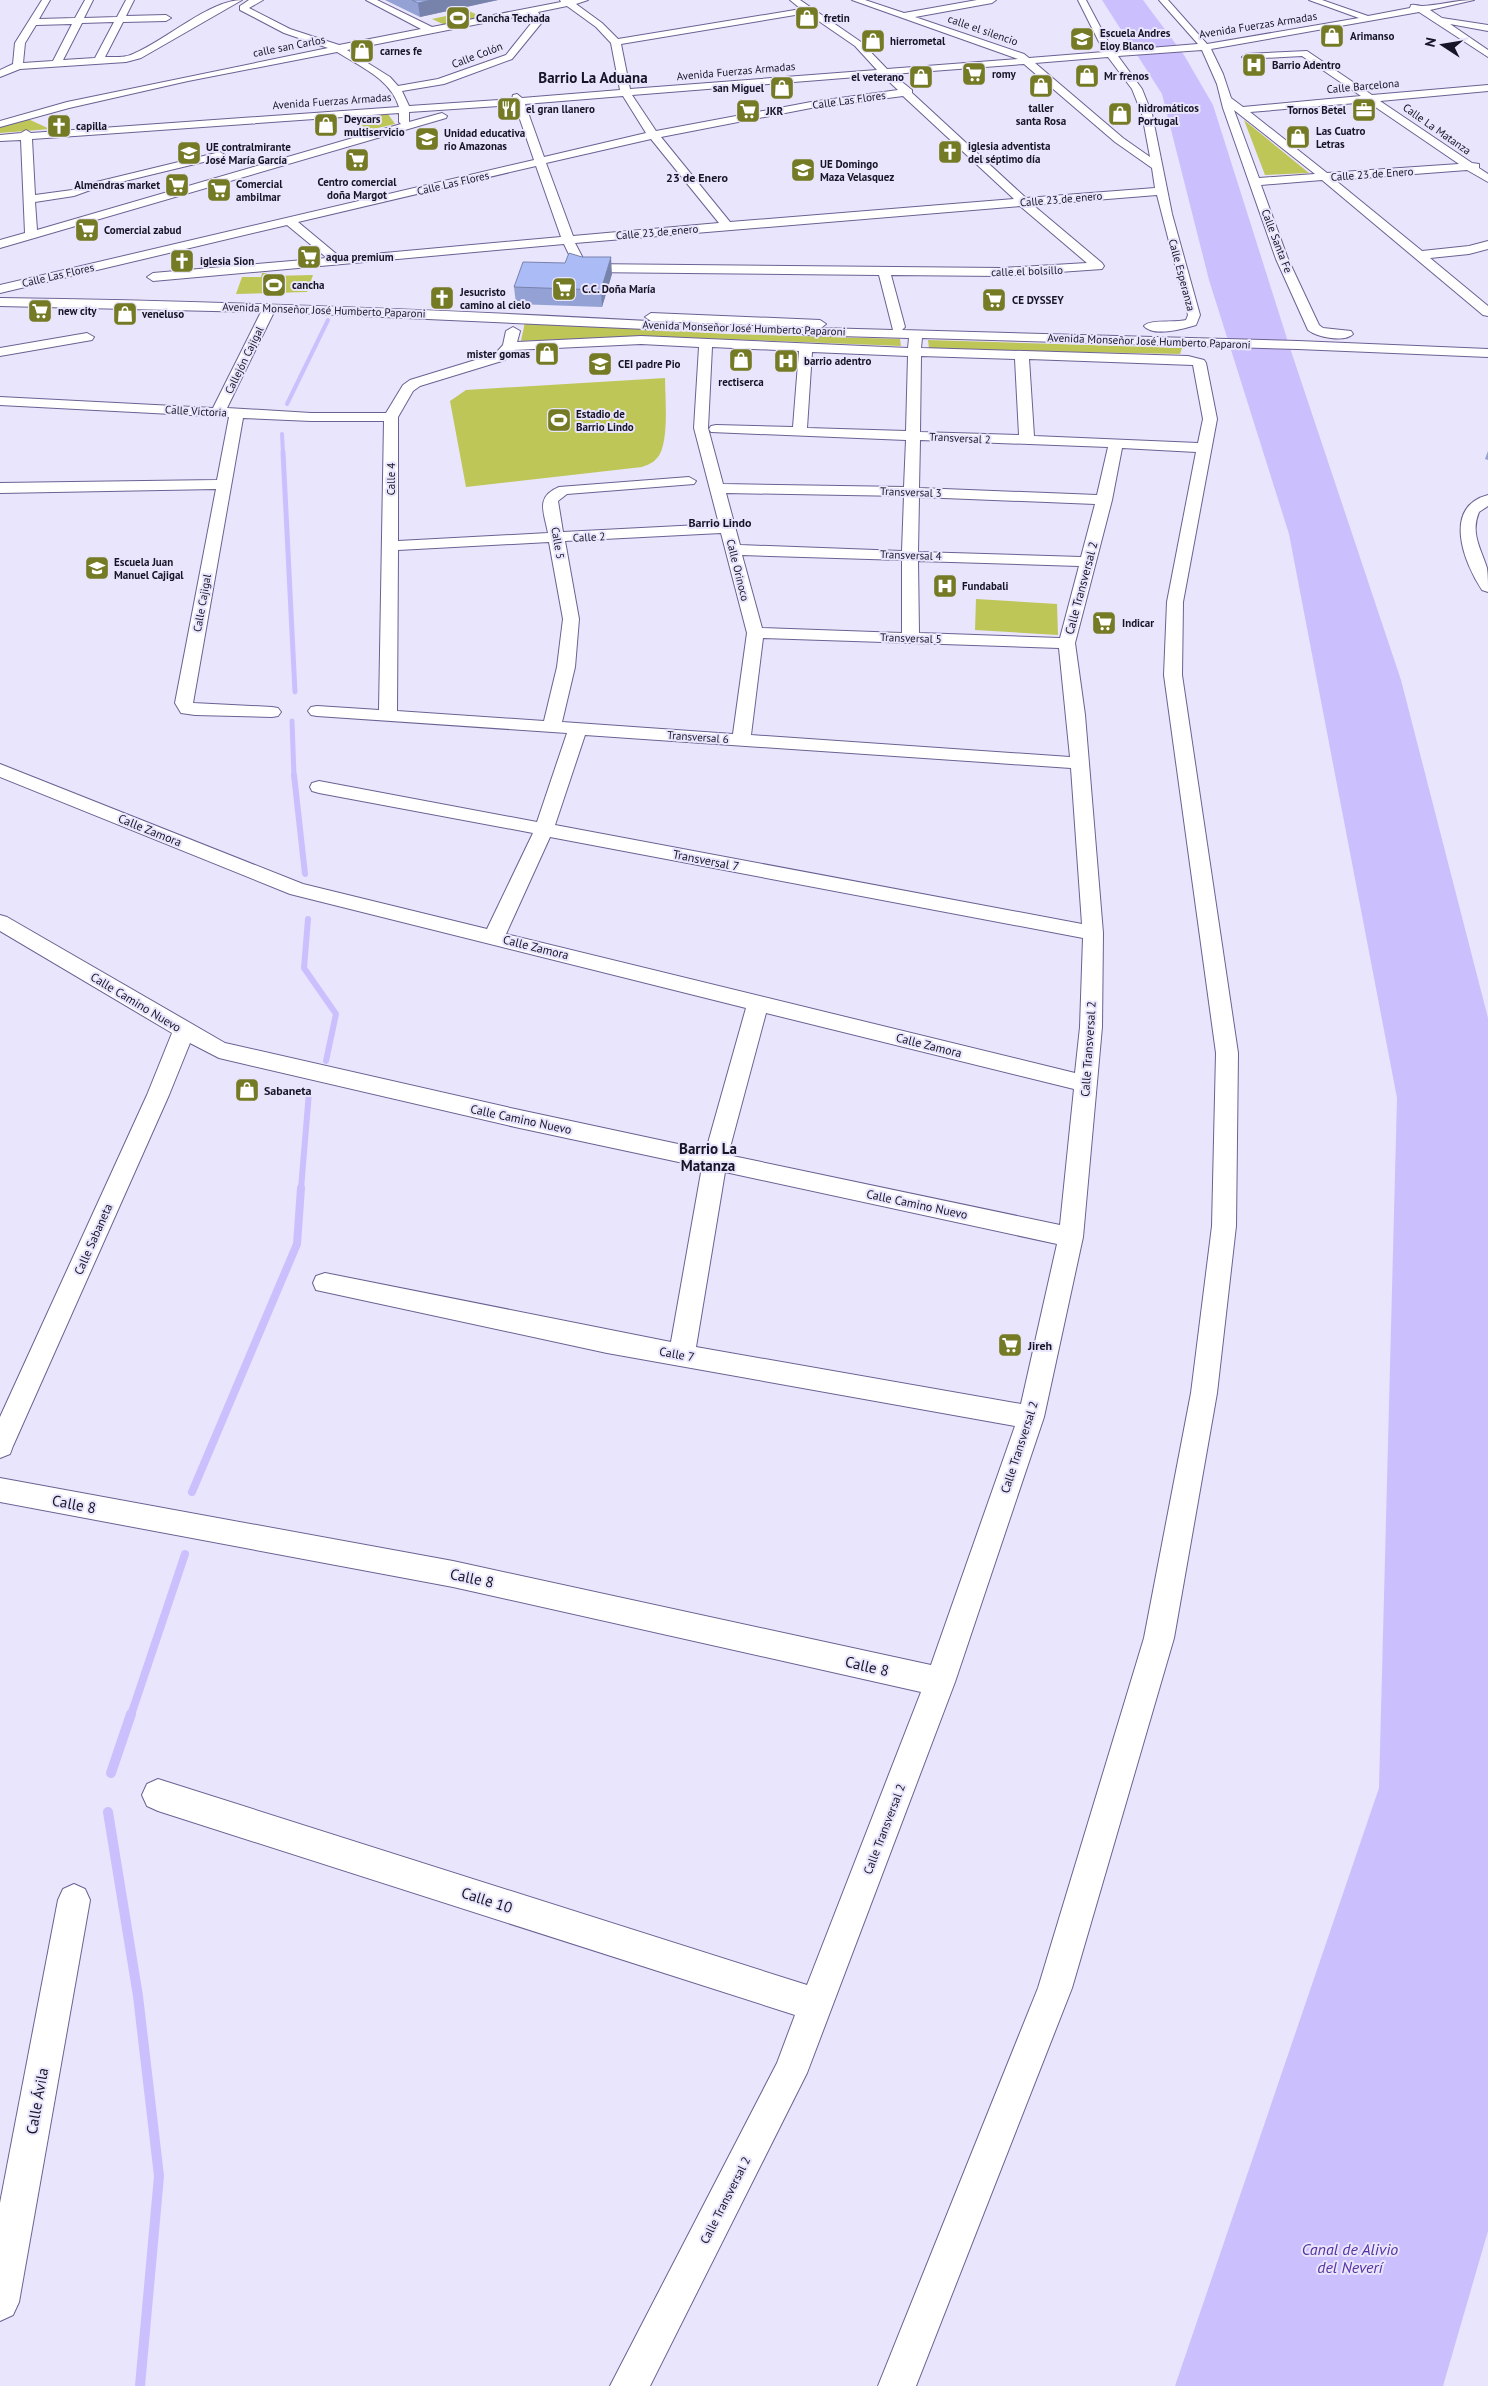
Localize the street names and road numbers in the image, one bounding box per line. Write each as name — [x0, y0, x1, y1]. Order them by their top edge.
street label: Avenida Fuerzas Armadas — [1198, 9, 1318, 41]
street label: calle el silencio — [946, 11, 1020, 49]
street label: calle san Carlos — [252, 32, 327, 60]
street label: Calle Colón — [450, 39, 504, 71]
street label: Avenida Fuerzas Armadas — [676, 59, 796, 83]
street label: Calle Barcelona — [1326, 76, 1400, 96]
street label: Calle Las Flores — [812, 88, 887, 112]
street label: Avenida Fuerzas Armadas — [272, 90, 392, 112]
street label: Calle La Matanza — [1400, 100, 1474, 158]
street label: Calle 23 de Enero — [1330, 164, 1414, 184]
street label: Calle Las Flores — [415, 168, 491, 198]
street label: Calle 23 de enero — [1019, 188, 1103, 210]
street label: Calle Santa Fe — [1258, 207, 1296, 275]
street label: Calle 23 de enero — [615, 221, 699, 243]
street label: Calle Esperanza — [1166, 237, 1198, 313]
street label: Calle Las Flores — [20, 260, 96, 290]
street label: calle el bolsillo — [991, 263, 1063, 279]
street label: Avenida Monseñor José Humberto Paparoni — [222, 299, 426, 321]
street label: Avenida Monseñor José Humberto Paparoni — [642, 317, 846, 339]
street label: Callejón Cajigal — [222, 323, 267, 396]
street label: Avenida Monseñor José Humberto Paparoni — [1047, 330, 1251, 352]
street label: Calle Victoria — [165, 402, 227, 420]
street label: Transversal 2 — [929, 429, 991, 447]
street label: Calle 4 — [384, 463, 398, 495]
street label: Transversal 3 — [880, 484, 942, 500]
street label: Calle 5 — [548, 526, 568, 560]
street label: Calle 2 — [572, 529, 606, 545]
street label: Calle Orinoco — [724, 538, 752, 602]
street label: Calle Transversal 2 — [1061, 540, 1101, 636]
street label: Transversal 4 — [880, 547, 942, 563]
street label: Calle Cajigal — [190, 572, 214, 633]
street label: Transversal 5 — [880, 630, 942, 646]
street label: Transversal 6 — [667, 728, 729, 746]
street label: Calle Zamora — [116, 810, 184, 850]
street label: Transversal 7 — [672, 846, 740, 874]
street label: Calle Zamora — [502, 932, 570, 962]
street label: Calle Camino Nuevo — [88, 969, 184, 1035]
street label: Calle Transversal 2 — [1077, 1001, 1099, 1097]
street label: Calle Zamora — [895, 1030, 963, 1060]
street label: Calle Camino Nuevo — [469, 1101, 573, 1137]
street label: Calle Camino Nuevo — [865, 1186, 969, 1222]
street label: Calle Sabaneta — [71, 1201, 115, 1277]
street label: Calle 7 — [658, 1344, 696, 1364]
street label: Calle Transversal 2 — [997, 1399, 1041, 1495]
street label: Calle 8 — [50, 1490, 98, 1518]
street label: Calle 8 — [448, 1564, 496, 1592]
street label: Calle 8 — [843, 1652, 891, 1680]
street label: Calle Transversal 2 — [860, 1782, 908, 1876]
street label: Calle 10 — [459, 1883, 515, 1917]
street label: Calle Ávila — [22, 2066, 52, 2136]
street label: Calle Transversal 2 — [697, 2154, 753, 2246]

